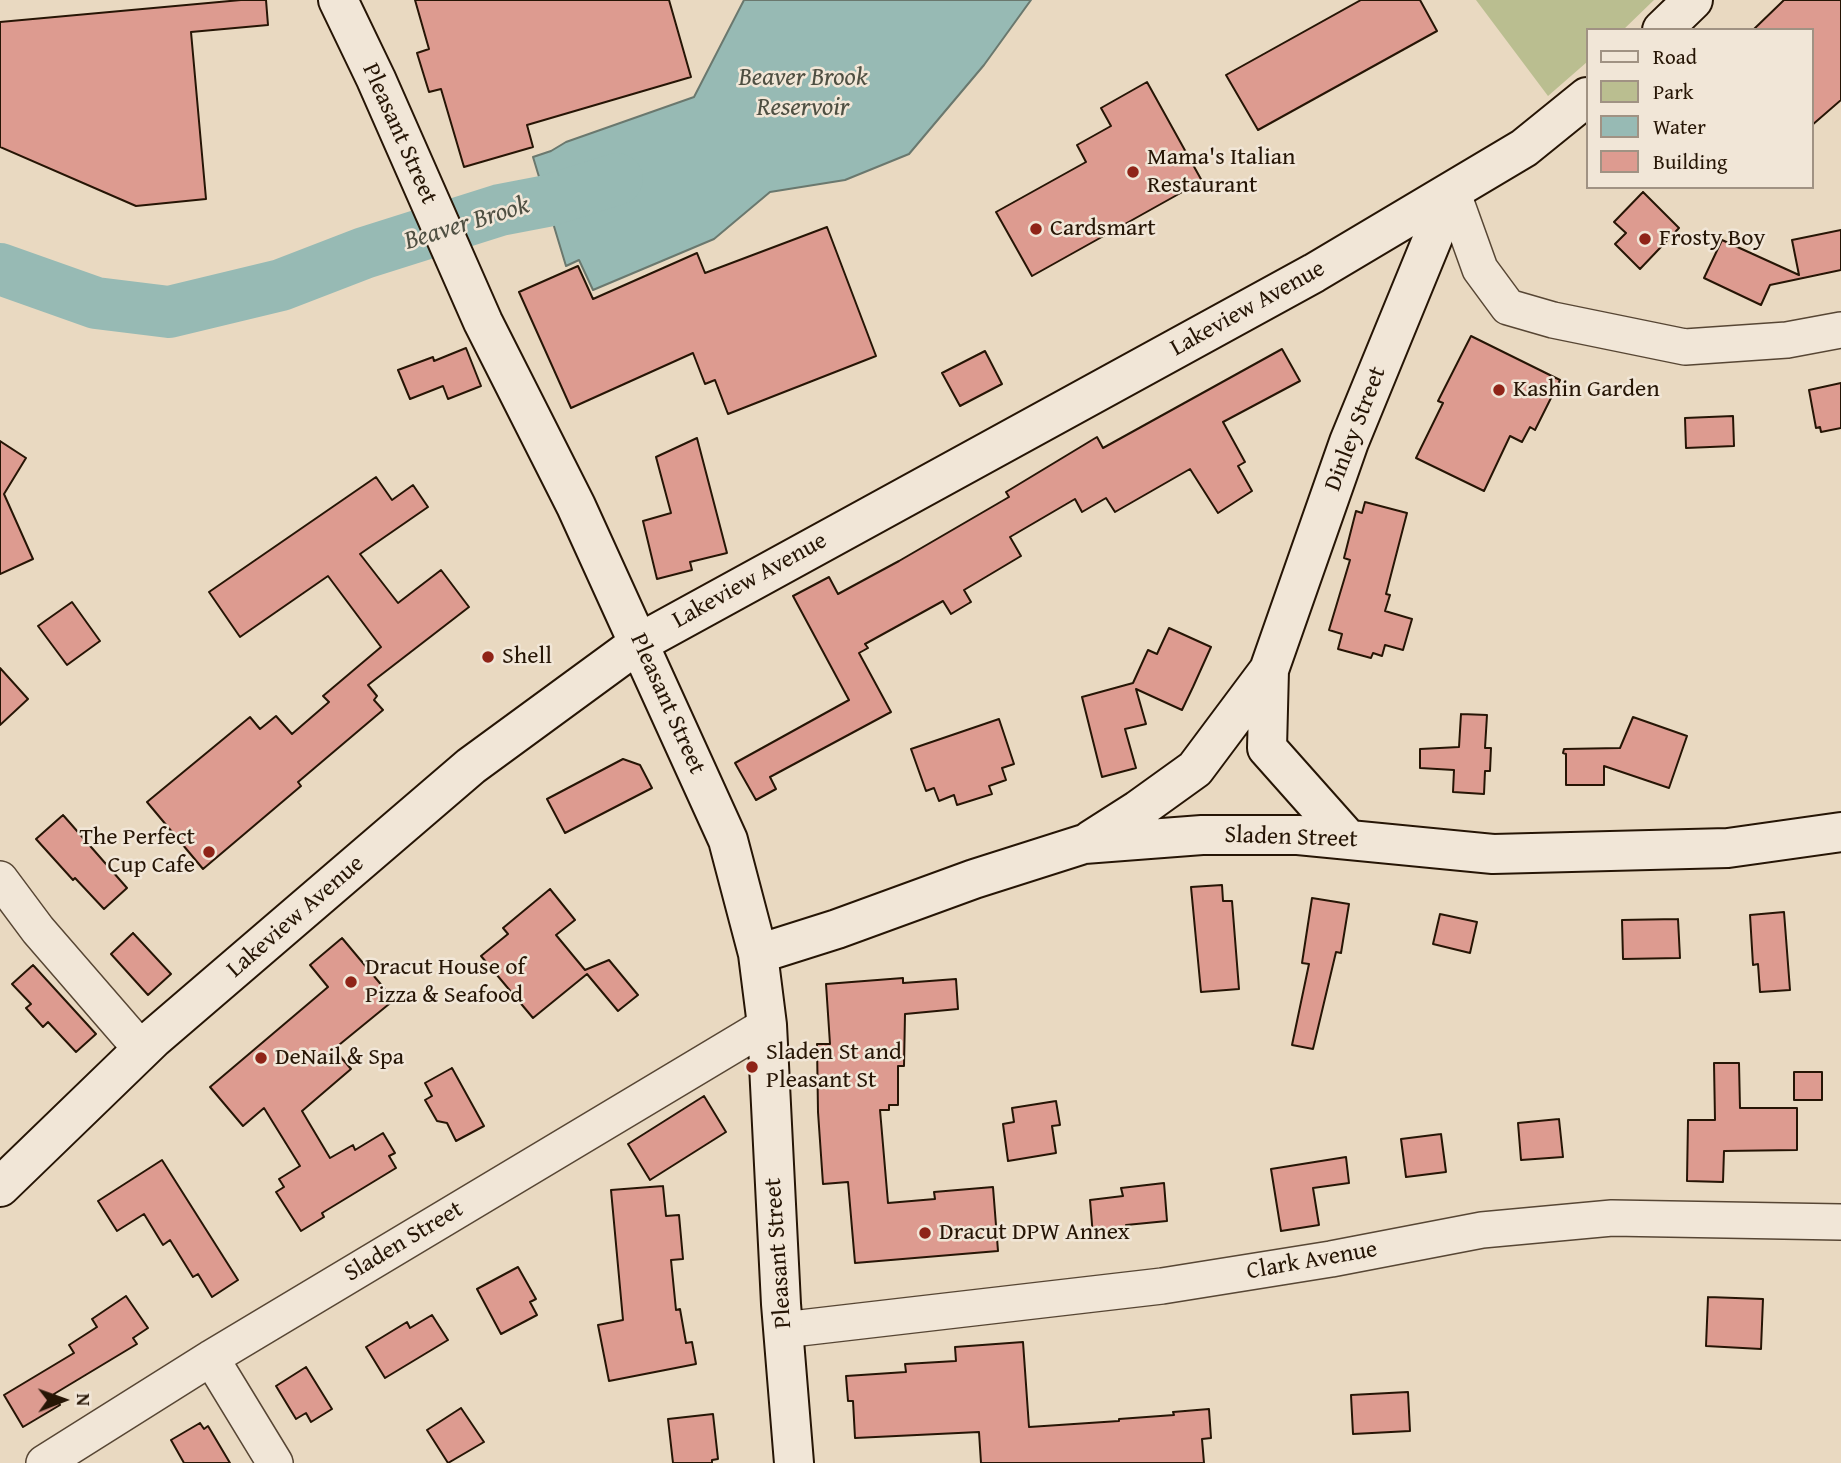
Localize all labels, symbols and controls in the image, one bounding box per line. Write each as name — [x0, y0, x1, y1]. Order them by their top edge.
legend — [1586, 28, 1813, 189]
text: Road — [1653, 41, 1697, 72]
street label: Pleasant Street — [355, 59, 443, 209]
water label: Beaver Brook Reservoir — [738, 62, 868, 124]
text: Park — [1653, 76, 1694, 107]
text: Water — [1653, 111, 1706, 142]
place label: Mama's Italian Restaurant — [1147, 144, 1295, 200]
text: Building — [1653, 146, 1727, 177]
marker: Mama's Italian Restaurant — [1125, 164, 1141, 180]
water label: Beaver Brook — [401, 190, 533, 258]
place label: Cardsmart — [1050, 215, 1156, 243]
marker: Cardsmart — [1028, 221, 1044, 237]
place label: Frosty Boy — [1659, 225, 1766, 253]
marker: Frosty Boy — [1637, 231, 1653, 247]
street label: Lakeview Avenue — [1166, 255, 1330, 363]
street label: Dinley Street — [1319, 363, 1393, 495]
place label: Kashin Garden — [1513, 376, 1660, 404]
marker: Kashin Garden — [1491, 382, 1507, 398]
street label: Lakeview Avenue — [668, 527, 832, 635]
street label: Pleasant Street — [623, 629, 711, 779]
place label: Shell — [502, 643, 552, 671]
marker: Shell — [480, 649, 496, 665]
street label: Sladen Street — [1224, 821, 1358, 855]
place label: The Perfect Cup Cafe — [79, 824, 195, 880]
marker: The Perfect Cup Cafe — [201, 844, 217, 860]
street label: Lakeview Avenue — [222, 850, 370, 984]
place label: Dracut House of Pizza & Seafood — [365, 954, 525, 1010]
marker: Dracut House of Pizza & Seafood — [343, 974, 359, 990]
place label: Sladen St and Pleasant St — [766, 1039, 902, 1095]
place label: DeNail & Spa — [275, 1044, 404, 1072]
marker: DeNail & Spa — [253, 1050, 269, 1066]
marker: Sladen St and Pleasant St — [744, 1059, 760, 1075]
street label: Pleasant Street — [759, 1177, 799, 1329]
street label: Sladen Street — [339, 1195, 469, 1289]
place label: Dracut DPW Annex — [939, 1219, 1130, 1247]
marker: Dracut DPW Annex — [917, 1225, 933, 1241]
street label: Clark Avenue — [1244, 1235, 1380, 1287]
north arrow — [28, 1365, 98, 1435]
text: N — [70, 1393, 98, 1406]

